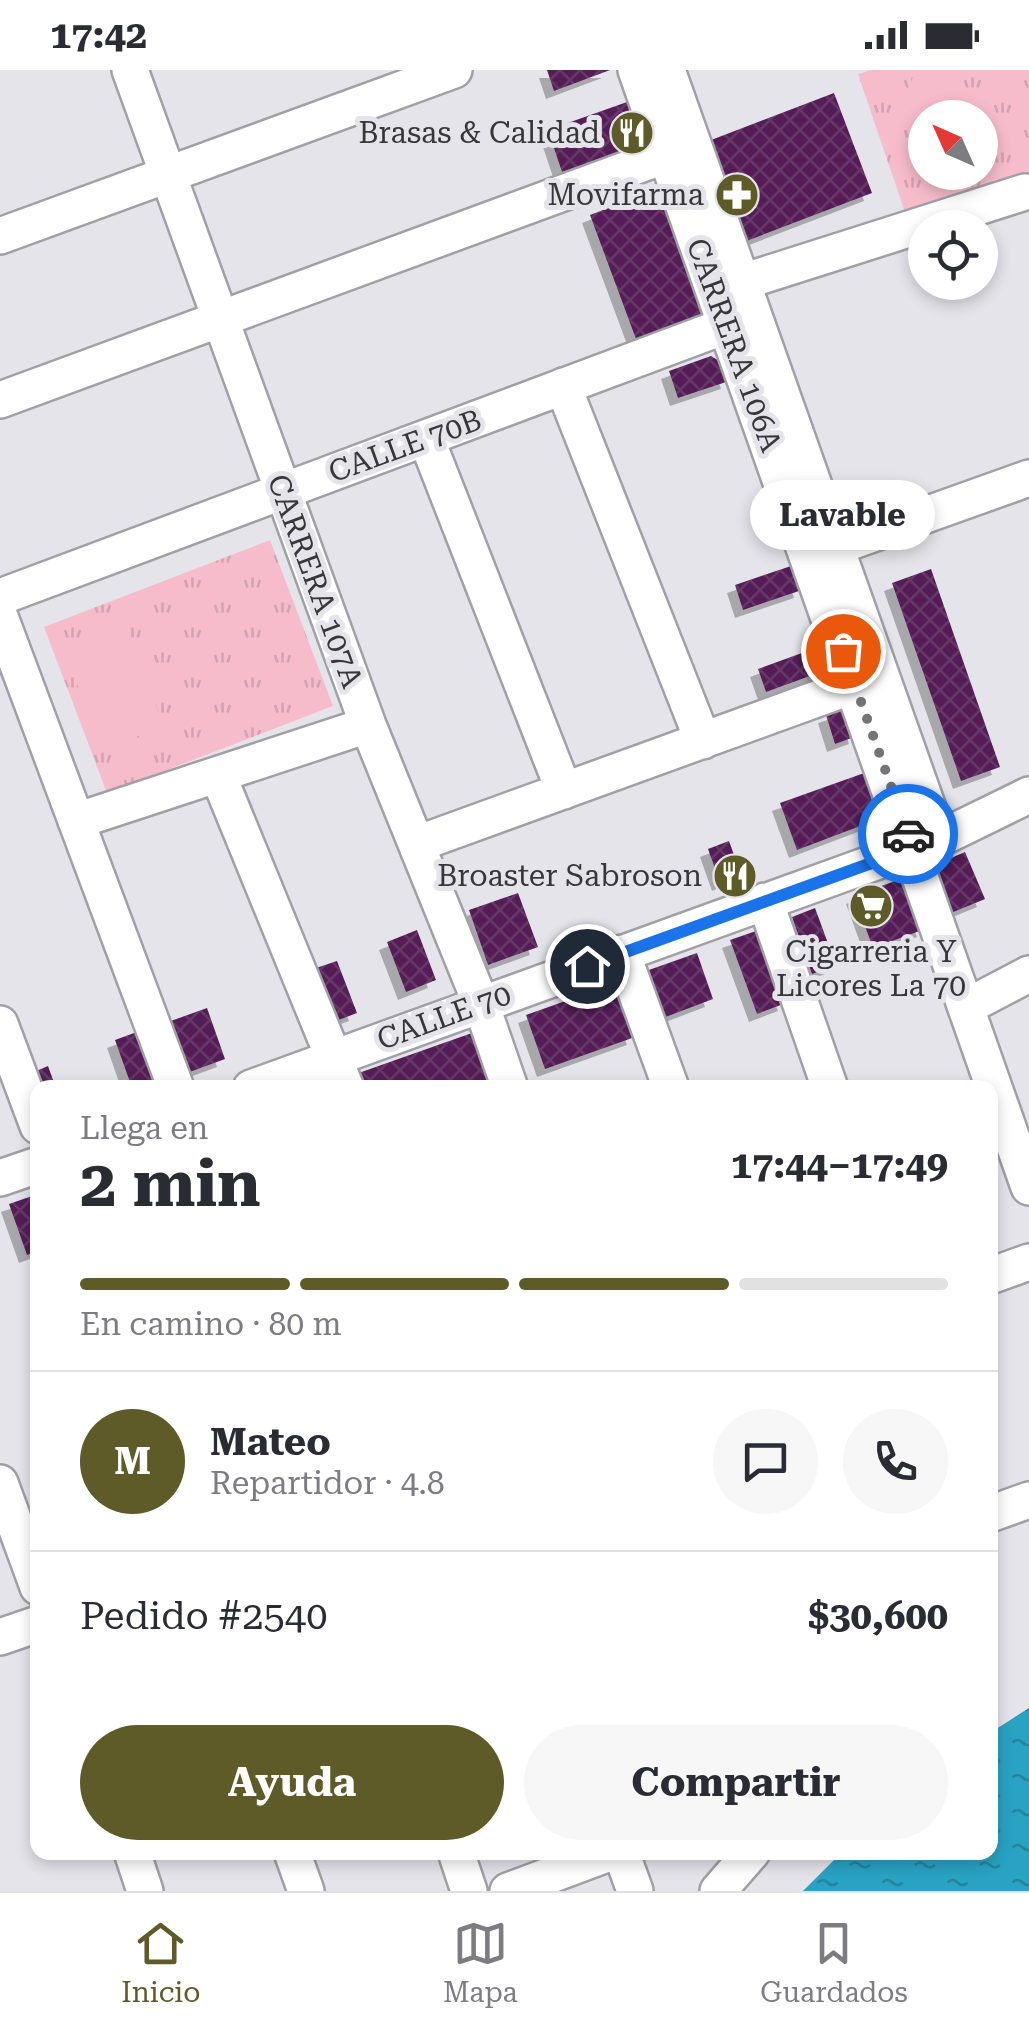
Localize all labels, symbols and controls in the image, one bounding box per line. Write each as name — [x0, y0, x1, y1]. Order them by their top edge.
text: 17:42 — [50, 13, 147, 57]
north arrow — [908, 100, 998, 190]
map controls — [908, 100, 998, 300]
restaurant icon: Brasas & Calidad — [609, 110, 655, 156]
place label: Brasas & Calidad — [359, 115, 600, 150]
pharmacy icon: Movifarma — [714, 172, 760, 218]
place label: Movifarma — [547, 177, 704, 212]
button: locate — [908, 210, 998, 300]
street label: CARRERA 106A — [680, 233, 789, 456]
street label: CALLE 70B — [324, 402, 486, 489]
street label: CARRERA 107A — [261, 469, 370, 692]
callout: Lavable — [750, 481, 936, 551]
text: Lavable — [779, 496, 906, 534]
pin — [801, 609, 886, 694]
icon: bag — [816, 624, 871, 679]
courier — [858, 784, 958, 884]
icon: car — [881, 807, 936, 862]
restaurant icon: Broaster Sabroson — [712, 853, 758, 899]
place label: Broaster Sabroson — [437, 858, 702, 893]
supermarket icon: Cigarreria Y Licores La 70 — [848, 883, 894, 929]
pin — [545, 924, 630, 1009]
place label: Cigarreria Y Licores La 70 — [776, 934, 966, 1003]
icon: home — [560, 939, 615, 994]
street label: CALLE 70 — [372, 976, 516, 1057]
text: Llega en — [80, 1109, 208, 1147]
text: 17:44–17:49 — [731, 1143, 948, 1187]
text: 2 min — [80, 1146, 261, 1222]
text: En camino · 80 m — [80, 1305, 342, 1343]
button: chat — [713, 1409, 818, 1514]
button: phone — [843, 1409, 948, 1514]
text: Mateo — [210, 1420, 331, 1464]
text: M — [114, 1439, 151, 1483]
text: Repartidor · 4.8 — [210, 1464, 445, 1502]
text: Pedido #2540 — [80, 1594, 327, 1638]
text: $30,600 — [808, 1594, 948, 1638]
button: Ayuda — [80, 1725, 504, 1840]
button: Compartir — [524, 1725, 948, 1840]
tab: Inicio — [121, 1916, 200, 2009]
tab: Mapa — [443, 1916, 518, 2009]
tab: Guardados — [760, 1916, 908, 2009]

